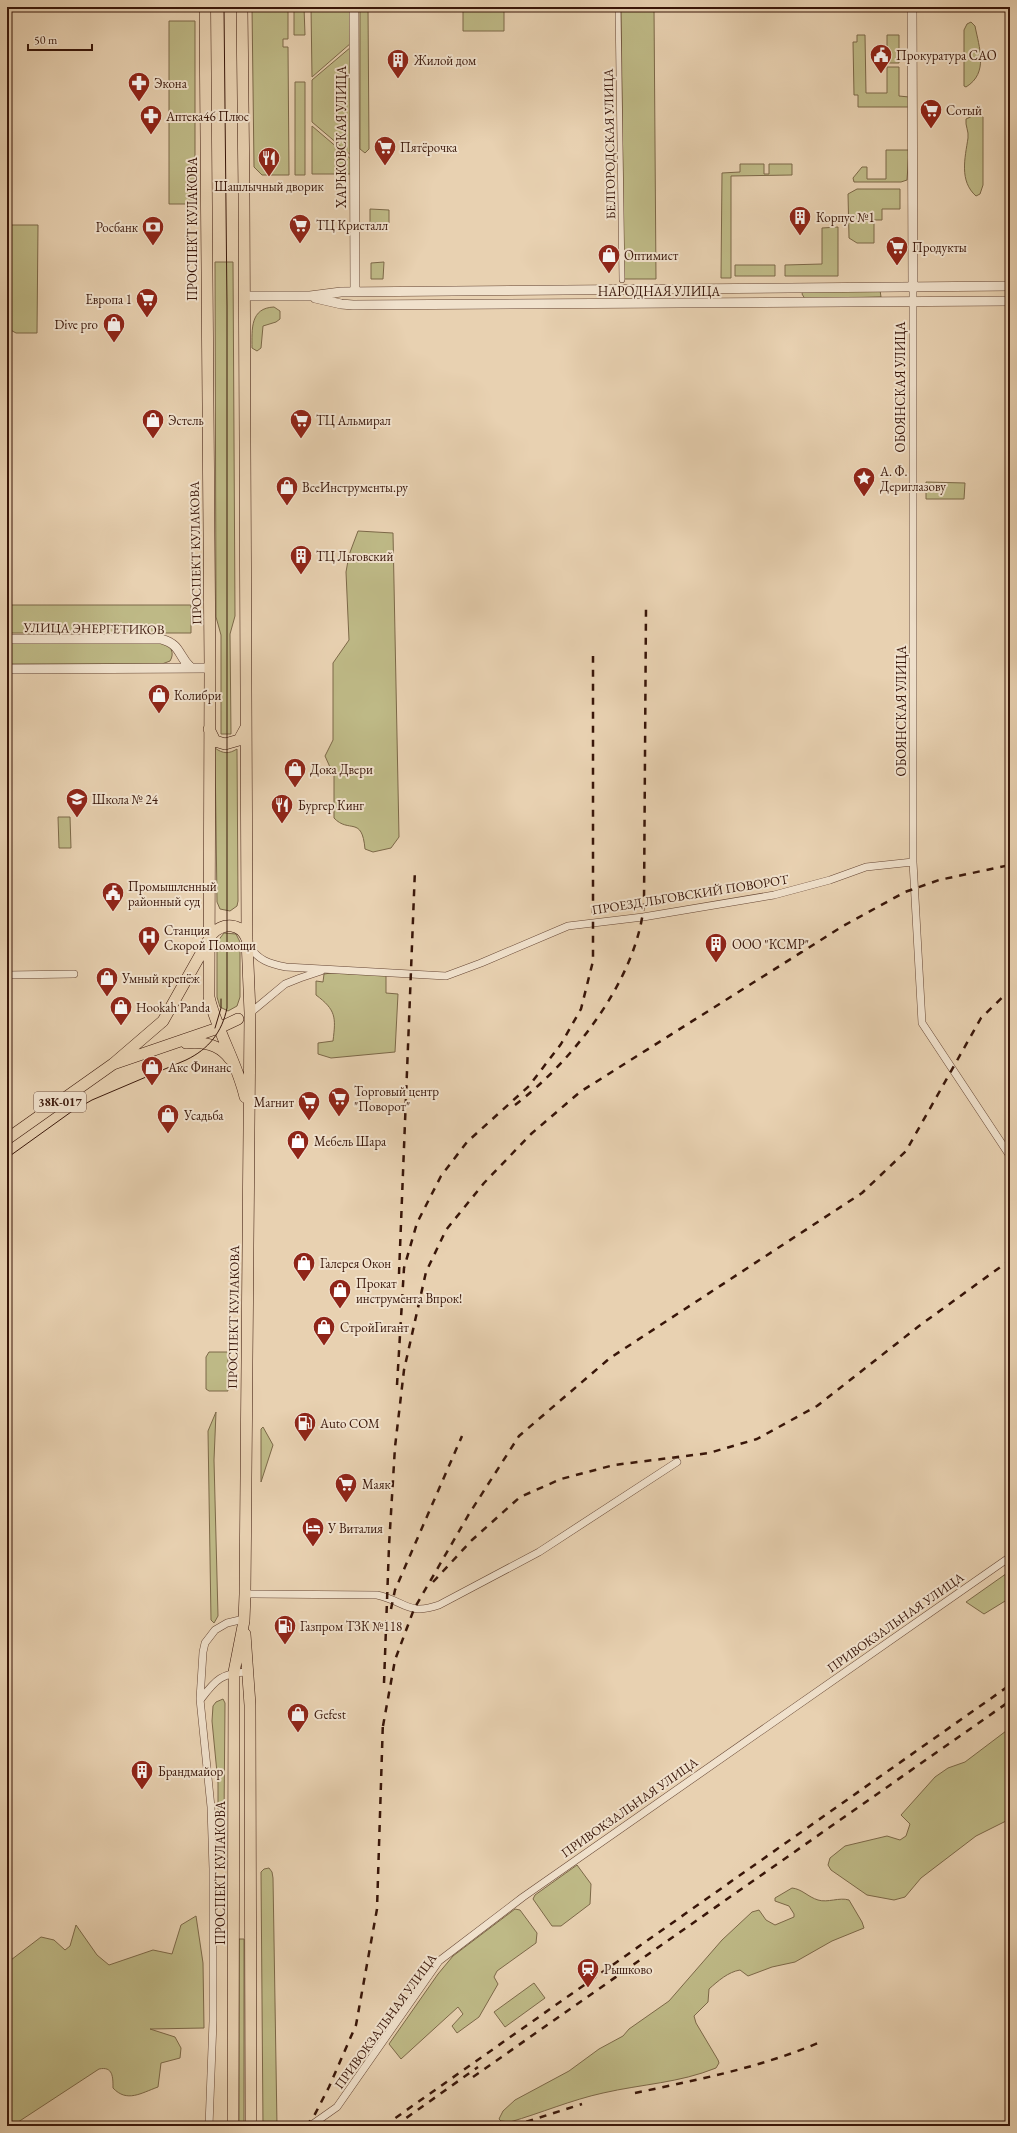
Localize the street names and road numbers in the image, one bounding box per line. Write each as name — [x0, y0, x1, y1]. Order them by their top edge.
street label: ХАРЬКОВСКАЯ УЛИЦА — [333, 65, 350, 209]
street label: БЕЛГОРОДСКАЯ УЛИЦА — [600, 67, 619, 220]
street label: ПРОСПЕКТ КУЛАКОВА — [184, 156, 201, 301]
street label: НАРОДНАЯ УЛИЦА — [598, 283, 721, 300]
street label: ОБОЯНСКАЯ УЛИЦА — [892, 321, 909, 452]
street label: ПРОСПЕКТ КУЛАКОВА — [186, 480, 205, 625]
street label: УЛИЦА ЭНЕРГЕТИКОВ — [22, 619, 165, 638]
street label: ОБОЯНСКАЯ УЛИЦА — [893, 645, 910, 776]
street label: ПРОЕЗД ЛЬГОВСКИЙ ПОВОРОТ — [591, 871, 790, 918]
road number: 38К-017 — [34, 1092, 86, 1112]
street label: ПРОСПЕКТ КУЛАКОВА — [224, 1244, 243, 1389]
street label: ПРИВОКЗАЛЬНАЯ УЛИЦА — [823, 1568, 968, 1676]
street label: ПРИВОКЗАЛЬНАЯ УЛИЦА — [557, 1753, 702, 1861]
street label: ПРОСПЕКТ КУЛАКОВА — [212, 1800, 229, 1945]
street label: ПРИВОКЗАЛЬНАЯ УЛИЦА — [330, 1949, 441, 2092]

